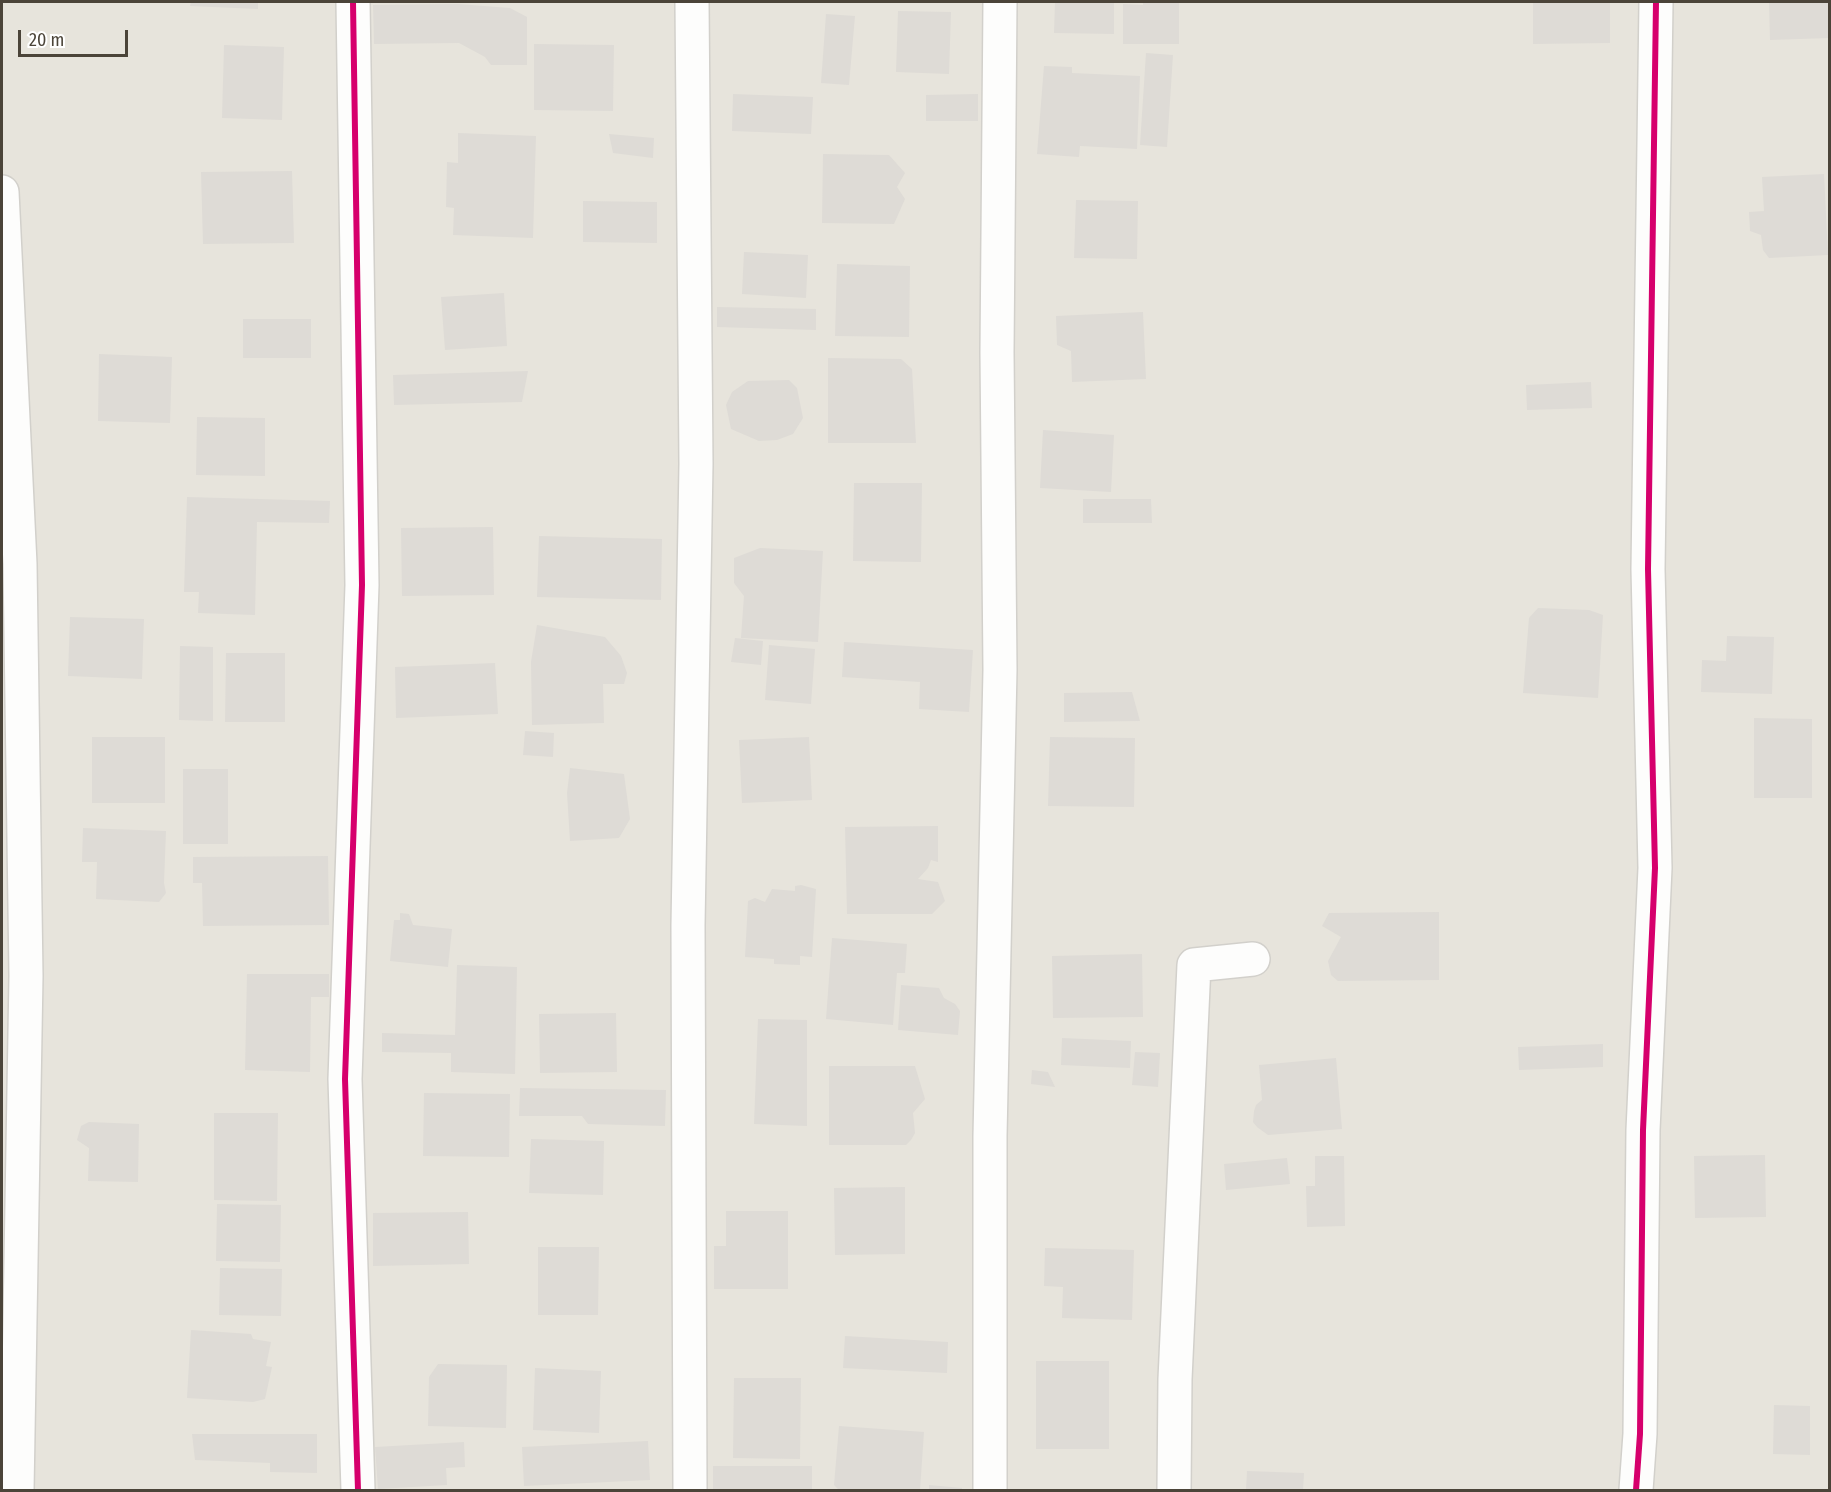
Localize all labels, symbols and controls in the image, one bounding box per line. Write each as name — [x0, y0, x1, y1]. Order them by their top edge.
scale bar — [21, 18, 130, 56]
text: 20 m — [29, 29, 64, 51]

